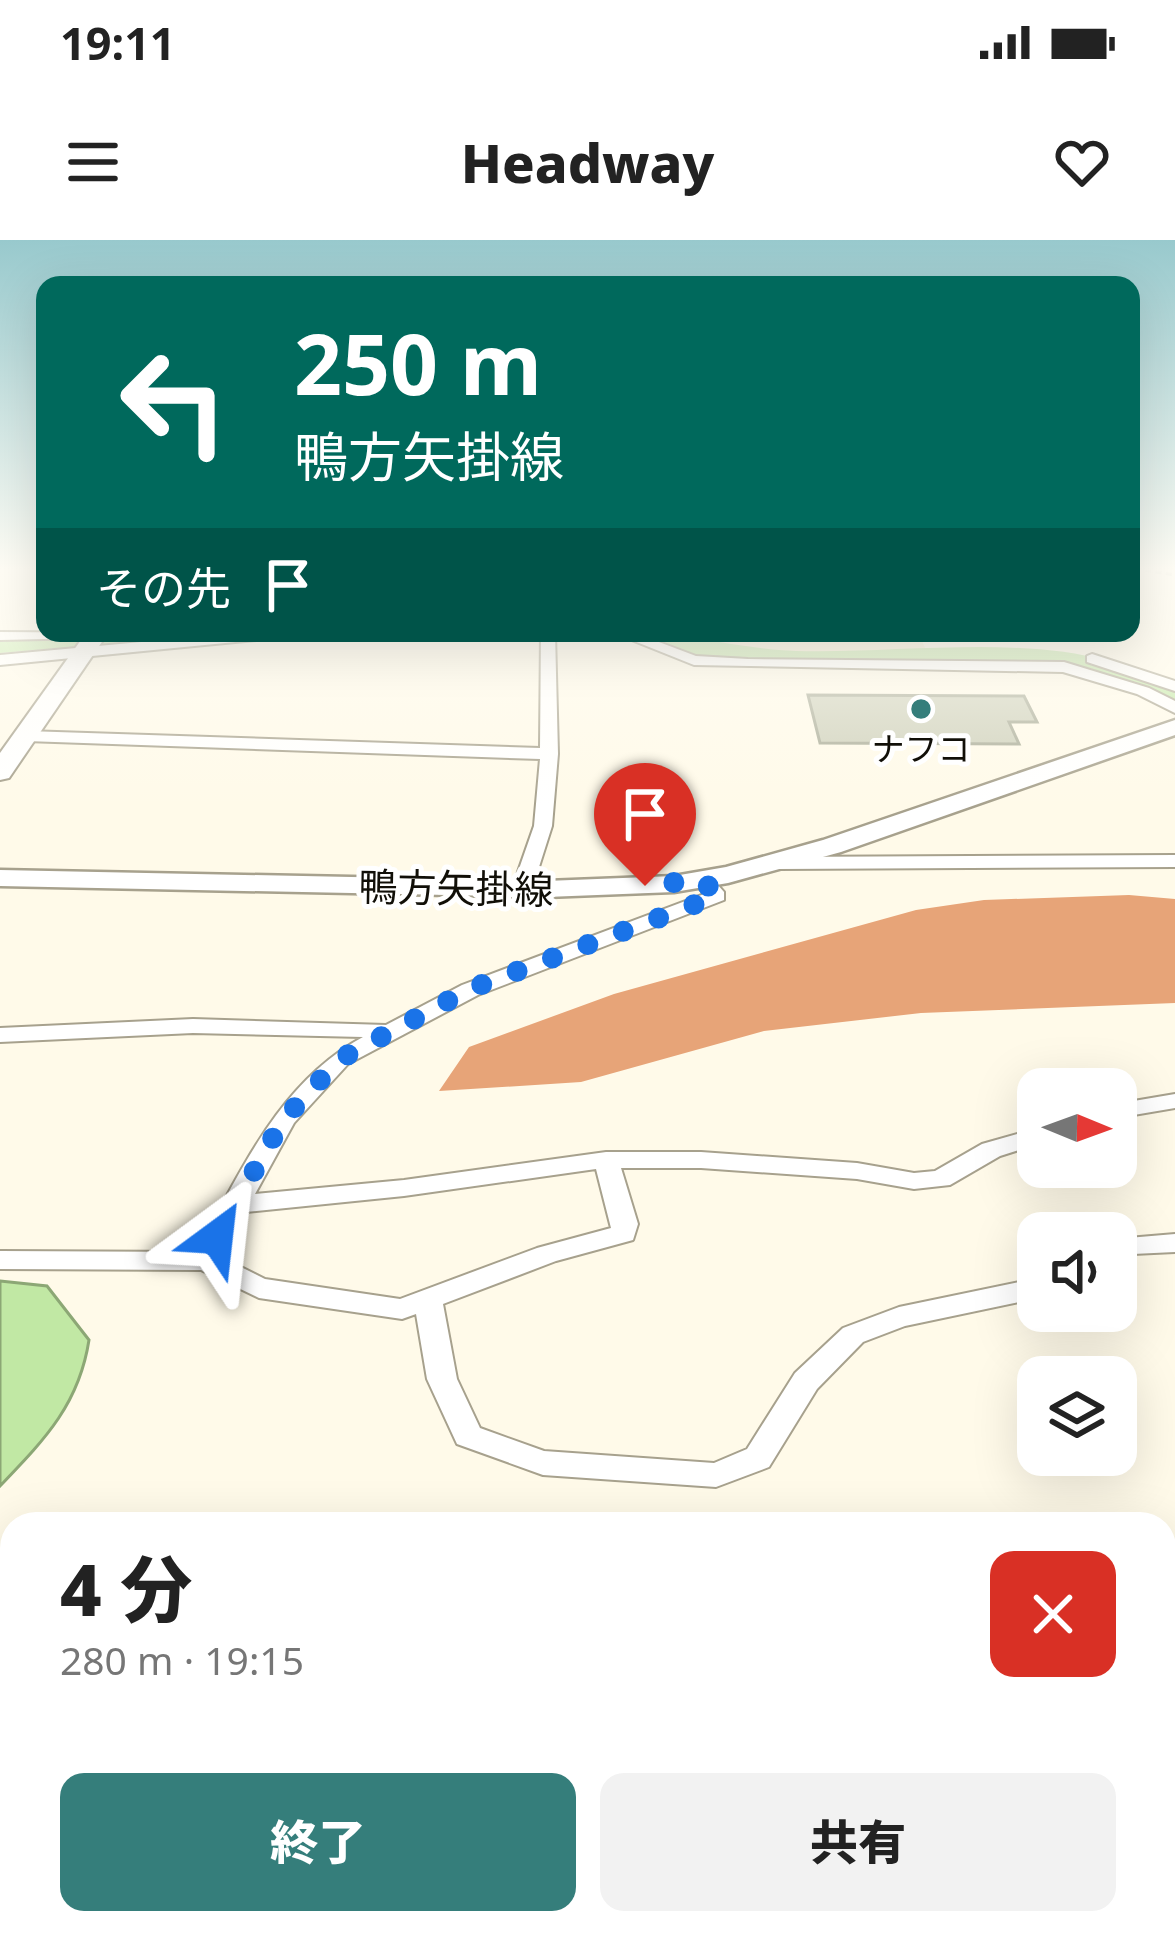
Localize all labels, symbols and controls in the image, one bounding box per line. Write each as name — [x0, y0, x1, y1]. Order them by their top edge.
text: 19:11 — [60, 12, 176, 73]
text: Headway — [461, 125, 714, 199]
icon: menu — [60, 129, 126, 195]
icon: heart — [1049, 129, 1115, 195]
text: 250 m — [294, 305, 542, 420]
icon: left — [96, 324, 252, 480]
text: 鴨方矢掛線 — [294, 419, 564, 493]
icon: arrive — [255, 552, 321, 618]
text: その先 — [96, 557, 231, 618]
marker: ナフコ — [908, 696, 934, 722]
place label: ナフコ — [872, 726, 971, 771]
pin — [594, 763, 696, 886]
icon: arrive — [612, 781, 678, 847]
street label: 鴨方矢掛線 — [358, 859, 554, 915]
north arrow — [1017, 1068, 1137, 1188]
map controls — [1017, 1068, 1137, 1476]
position arrow — [154, 1174, 280, 1300]
button: sound — [1017, 1212, 1137, 1332]
button: layers — [1017, 1356, 1137, 1476]
text: 4 分 — [60, 1539, 192, 1637]
button: close — [990, 1551, 1116, 1677]
text: 280 m · 19:15 — [60, 1633, 304, 1686]
button: 終了 — [60, 1773, 576, 1911]
button: 共有 — [600, 1773, 1116, 1911]

